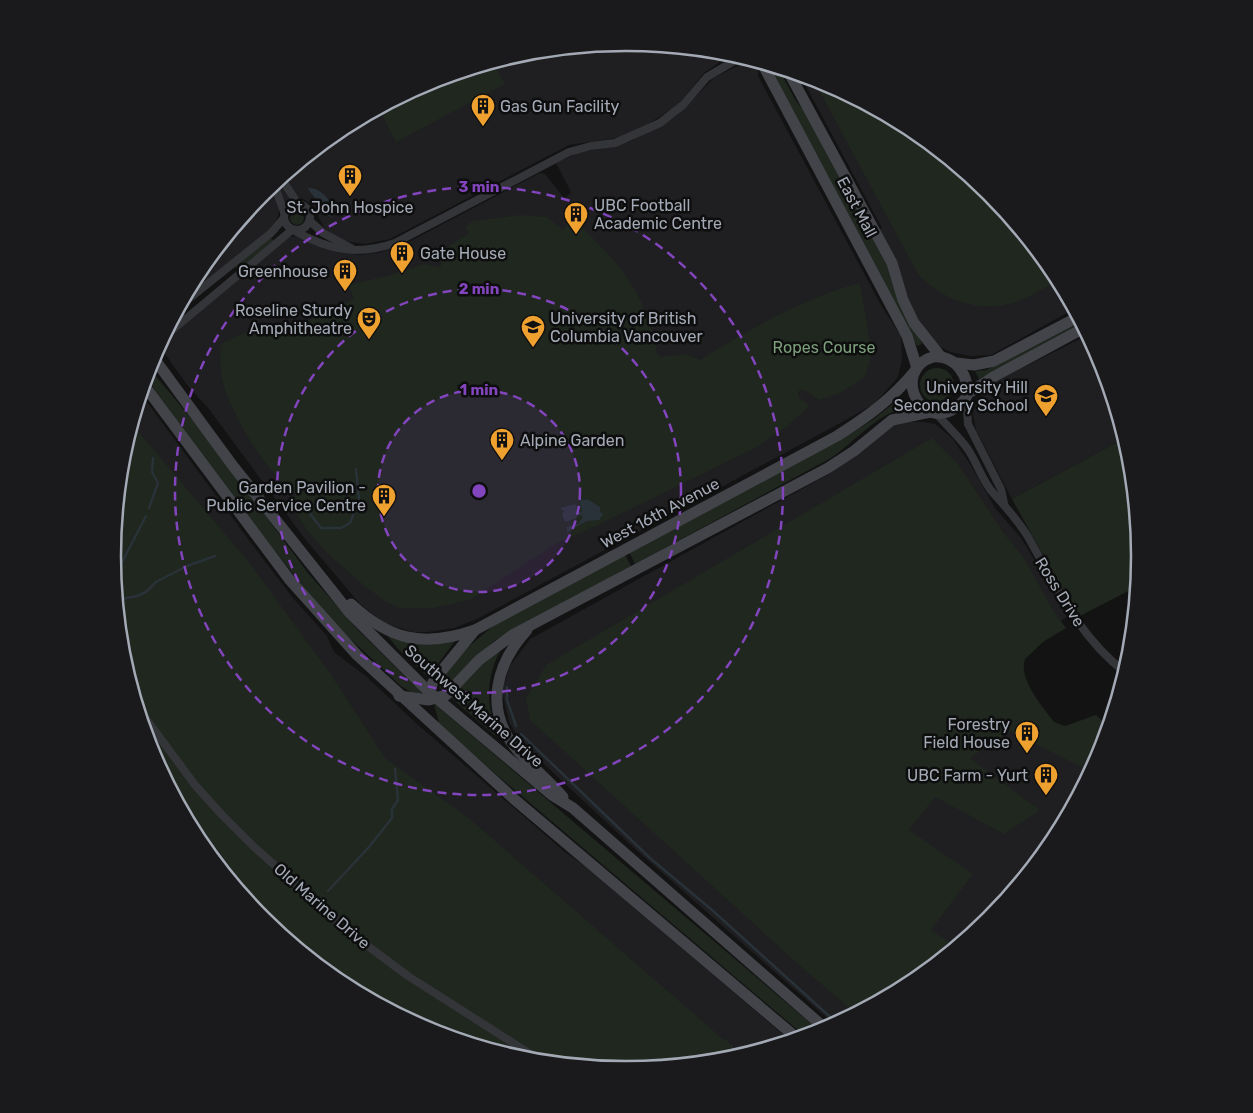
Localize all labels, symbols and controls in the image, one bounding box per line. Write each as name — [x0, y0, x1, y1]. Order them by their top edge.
building icon: Gas Gun Facility — [470, 93, 496, 127]
place label: Gas Gun Facility — [500, 97, 619, 116]
building icon: St. John Hospice — [337, 163, 363, 197]
street label: East Mall — [833, 173, 881, 241]
text: 3 min — [459, 178, 499, 196]
place label: UBC Football Academic Centre — [594, 196, 722, 233]
place label: St. John Hospice — [287, 198, 413, 217]
building icon: UBC Football Academic Centre — [563, 201, 589, 235]
building icon: Gate House — [389, 240, 415, 274]
place label: Gate House — [420, 244, 506, 263]
building icon: Greenhouse — [332, 258, 358, 292]
place label: Greenhouse — [238, 262, 328, 281]
text: 2 min — [459, 280, 499, 298]
place label: Roseline Sturdy Amphitheatre — [235, 301, 352, 338]
theatre icon: Roseline Sturdy Amphitheatre — [356, 306, 382, 340]
place label: University of British Columbia Vancouver — [550, 309, 703, 346]
school or university icon: University of British Columbia Vancouver — [520, 314, 546, 348]
park label: Ropes Course — [773, 338, 875, 357]
place label: University Hill Secondary School — [894, 378, 1028, 415]
text: 1 min — [460, 381, 498, 399]
school or university icon: University Hill Secondary School — [1033, 383, 1059, 417]
building icon: Alpine Garden — [489, 427, 515, 461]
place label: Alpine Garden — [520, 431, 624, 450]
street label: West 16th Avenue — [597, 474, 723, 552]
place label: Garden Pavilion - Public Service Centre — [206, 478, 366, 515]
centre of rings — [470, 482, 488, 500]
building icon: Garden Pavilion - Public Service Centre — [371, 483, 397, 517]
street label: Ross Drive — [1031, 554, 1089, 630]
street label: Southwest Marine Drive — [401, 641, 547, 771]
place label: Forestry Field House — [923, 715, 1010, 752]
building icon: Forestry Field House — [1014, 720, 1040, 754]
building icon: UBC Farm - Yurt — [1033, 762, 1059, 796]
place label: UBC Farm - Yurt — [907, 766, 1028, 785]
street label: Old Marine Drive — [270, 859, 374, 953]

